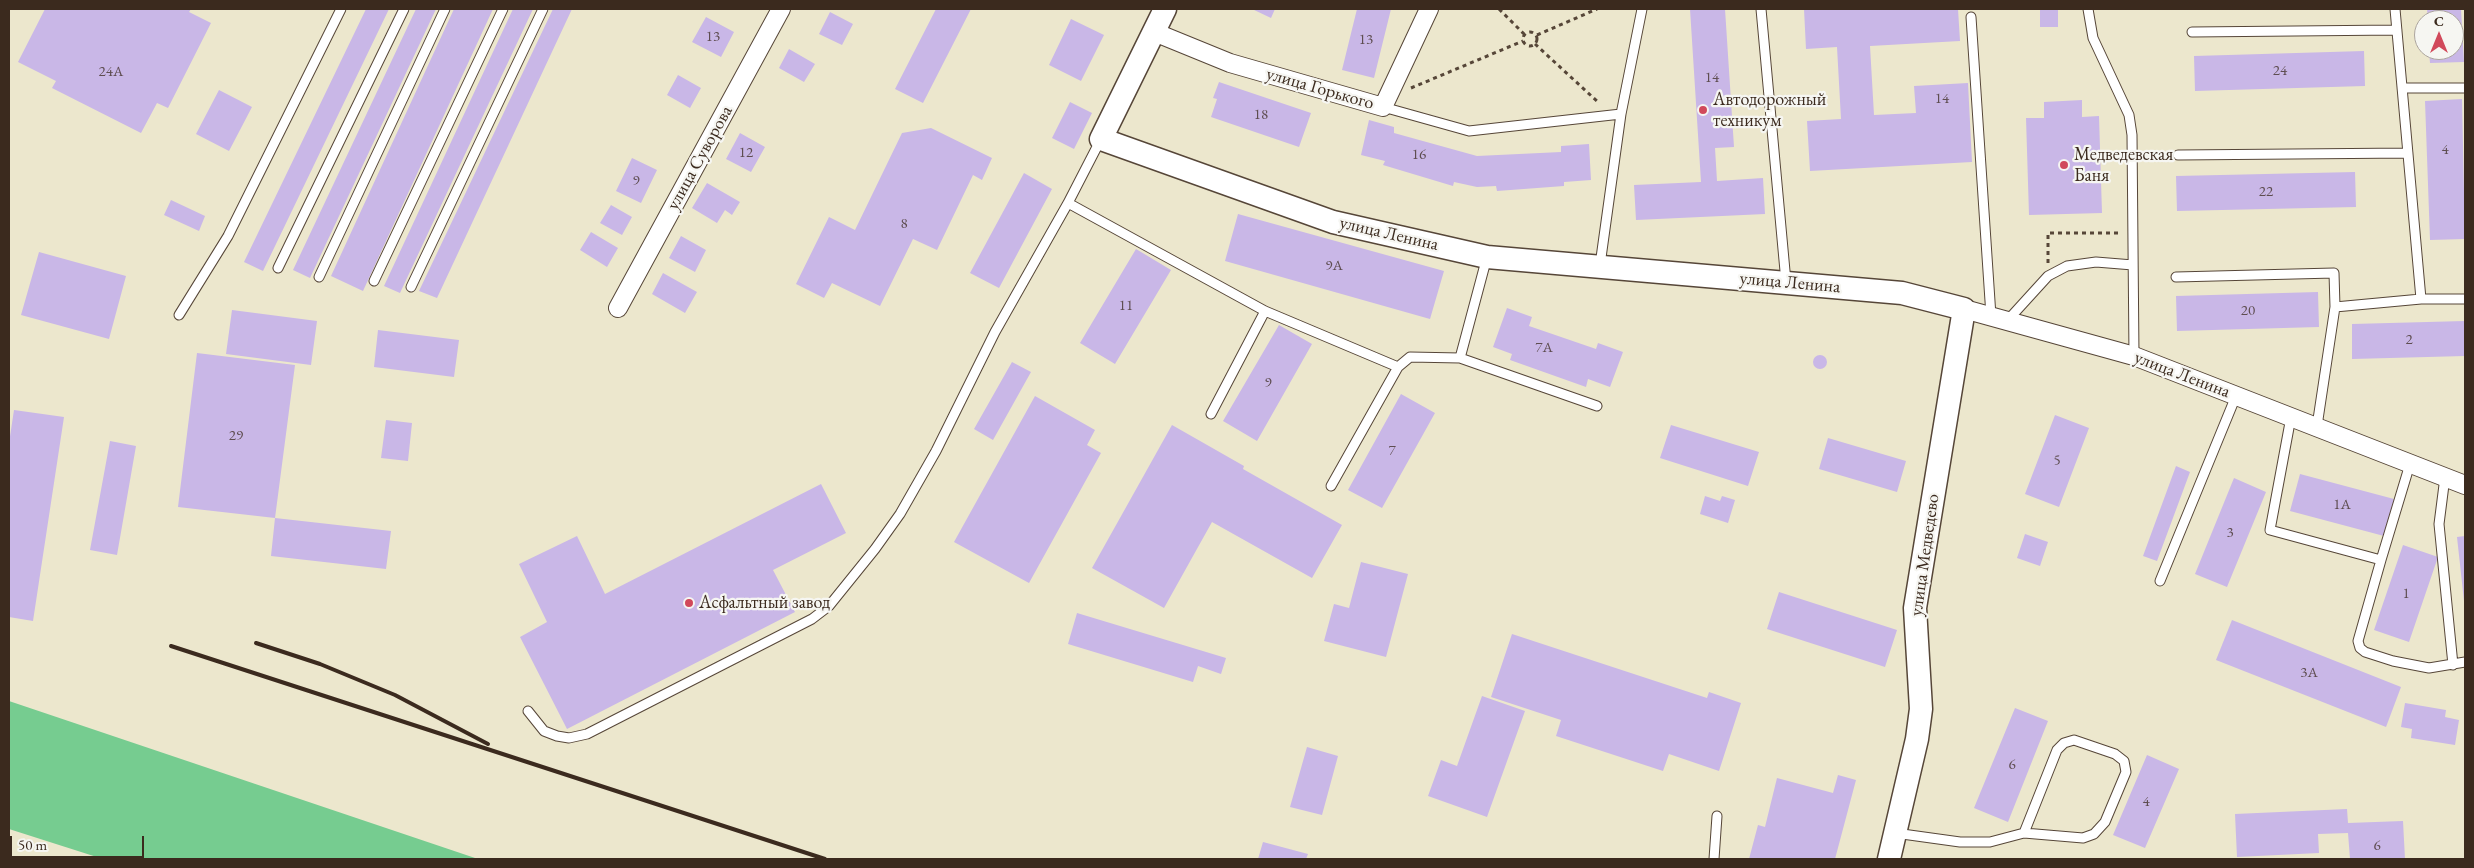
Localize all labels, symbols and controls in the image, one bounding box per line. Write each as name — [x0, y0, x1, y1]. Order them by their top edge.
north arrow — [2414, 10, 2464, 60]
text: С — [2434, 12, 2444, 30]
house number: 13 — [706, 28, 720, 46]
house number: 13 — [1359, 31, 1373, 49]
house number: 24 — [2273, 62, 2287, 80]
house number: 24А — [99, 63, 123, 81]
street label: улица Горького — [1264, 63, 1376, 115]
house number: 14 — [1705, 69, 1719, 87]
place label: Автодорожный техникум — [1713, 89, 1826, 132]
house number: 14 — [1935, 90, 1949, 108]
street label: улица Суворова — [662, 102, 738, 214]
marker: Автодорожный техникум — [1697, 104, 1709, 116]
house number: 18 — [1254, 106, 1268, 124]
house number: 4 — [2441, 141, 2449, 159]
house number: 12 — [739, 144, 753, 162]
place label: Медведевская Баня — [2074, 144, 2173, 186]
house number: 16 — [1412, 146, 1426, 164]
marker: Медведевская Баня — [2058, 159, 2070, 171]
house number: 9 — [632, 172, 640, 190]
house number: 22 — [2259, 183, 2273, 201]
street label: улица Ленина — [1337, 212, 1441, 256]
house number: 8 — [900, 215, 908, 233]
house number: 9А — [1325, 257, 1343, 275]
street label: улица Ленина — [1739, 268, 1841, 298]
house number: 11 — [1119, 297, 1133, 315]
house number: 20 — [2241, 302, 2255, 320]
house number: 2 — [2405, 331, 2413, 349]
house number: 7А — [1535, 339, 1553, 357]
street label: улица Ленина — [2131, 347, 2233, 403]
house number: 9 — [1264, 374, 1272, 392]
house number: 29 — [229, 427, 243, 445]
house number: 7 — [1388, 442, 1396, 460]
house number: 5 — [2053, 452, 2061, 470]
street label: улица Медведево — [1906, 493, 1944, 617]
house number: 1А — [2333, 496, 2351, 514]
house number: 3 — [2226, 524, 2234, 542]
house number: 1 — [2402, 585, 2410, 603]
place label: Асфальтный завод — [699, 592, 830, 614]
marker: Асфальтный завод — [683, 597, 695, 609]
house number: 3А — [2300, 664, 2318, 682]
house number: 6 — [2008, 756, 2016, 774]
house number: 4 — [2142, 793, 2150, 811]
scale bar — [12, 826, 146, 858]
text: 50 m — [18, 835, 47, 854]
house number: 6 — [2373, 837, 2381, 855]

